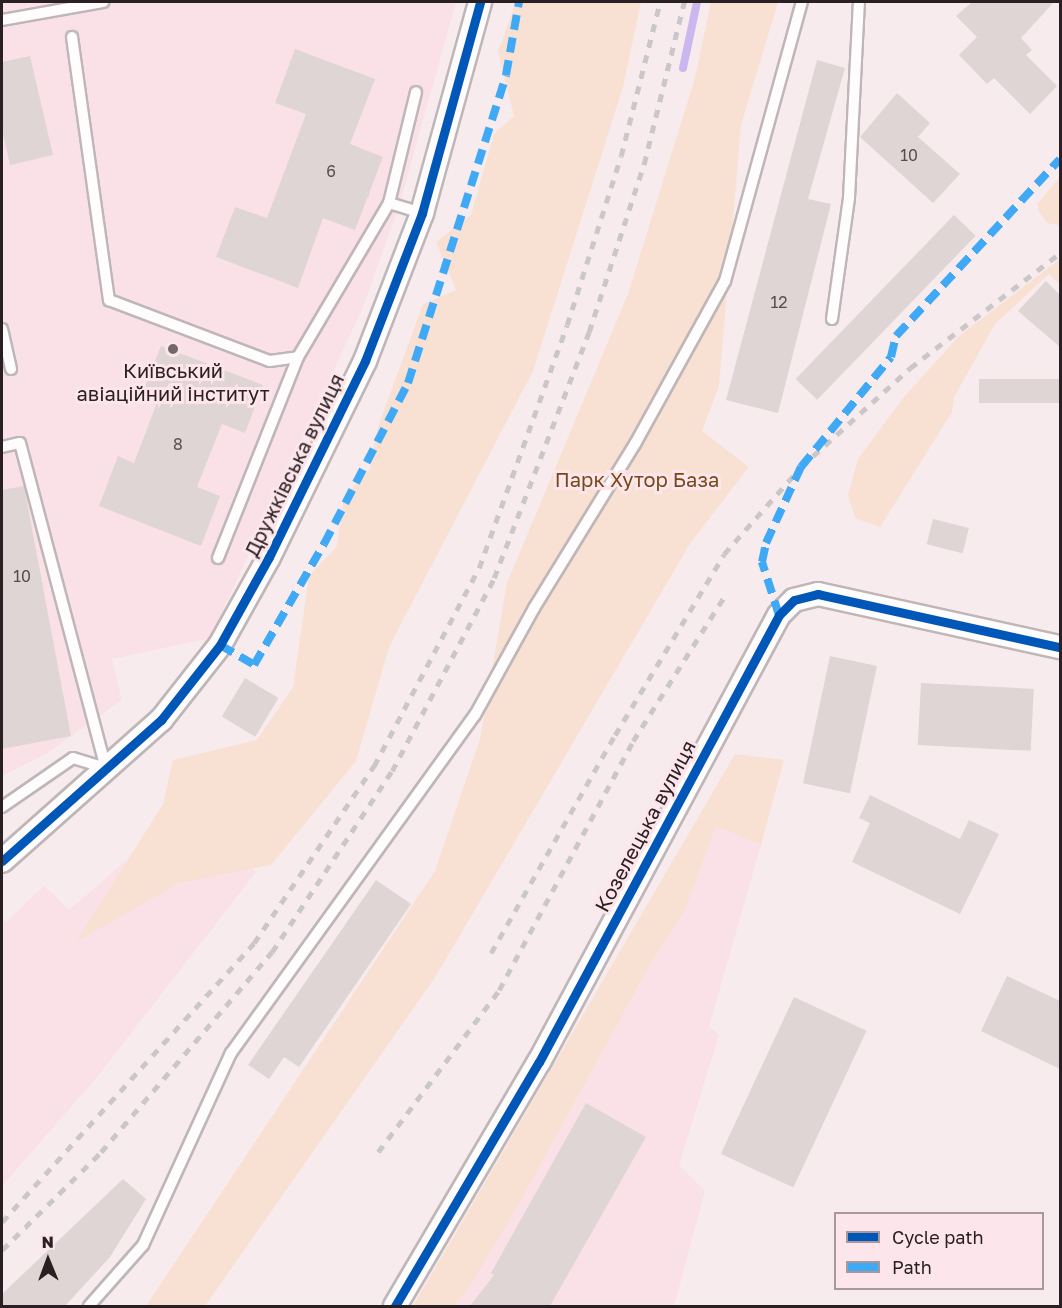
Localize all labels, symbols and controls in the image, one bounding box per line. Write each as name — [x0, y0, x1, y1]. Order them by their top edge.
house number: 10 — [900, 145, 918, 165]
house number: 6 — [326, 161, 336, 181]
house number: 12 — [770, 292, 788, 312]
marker: Київський авіаційний інститут — [166, 342, 180, 356]
place label: Київський авіаційний інститут — [77, 358, 269, 405]
street label: Дружківська вулиця — [239, 370, 349, 560]
house number: 8 — [173, 434, 183, 454]
park label: Парк Хутор База — [555, 467, 719, 491]
house number: 10 — [13, 566, 31, 586]
street label: Козелецька вулиця — [590, 736, 700, 916]
legend — [834, 1212, 1044, 1290]
text: Cycle path — [892, 1226, 984, 1248]
north arrow — [18, 1230, 78, 1290]
text: N — [41, 1232, 54, 1252]
text: Path — [892, 1256, 932, 1278]

